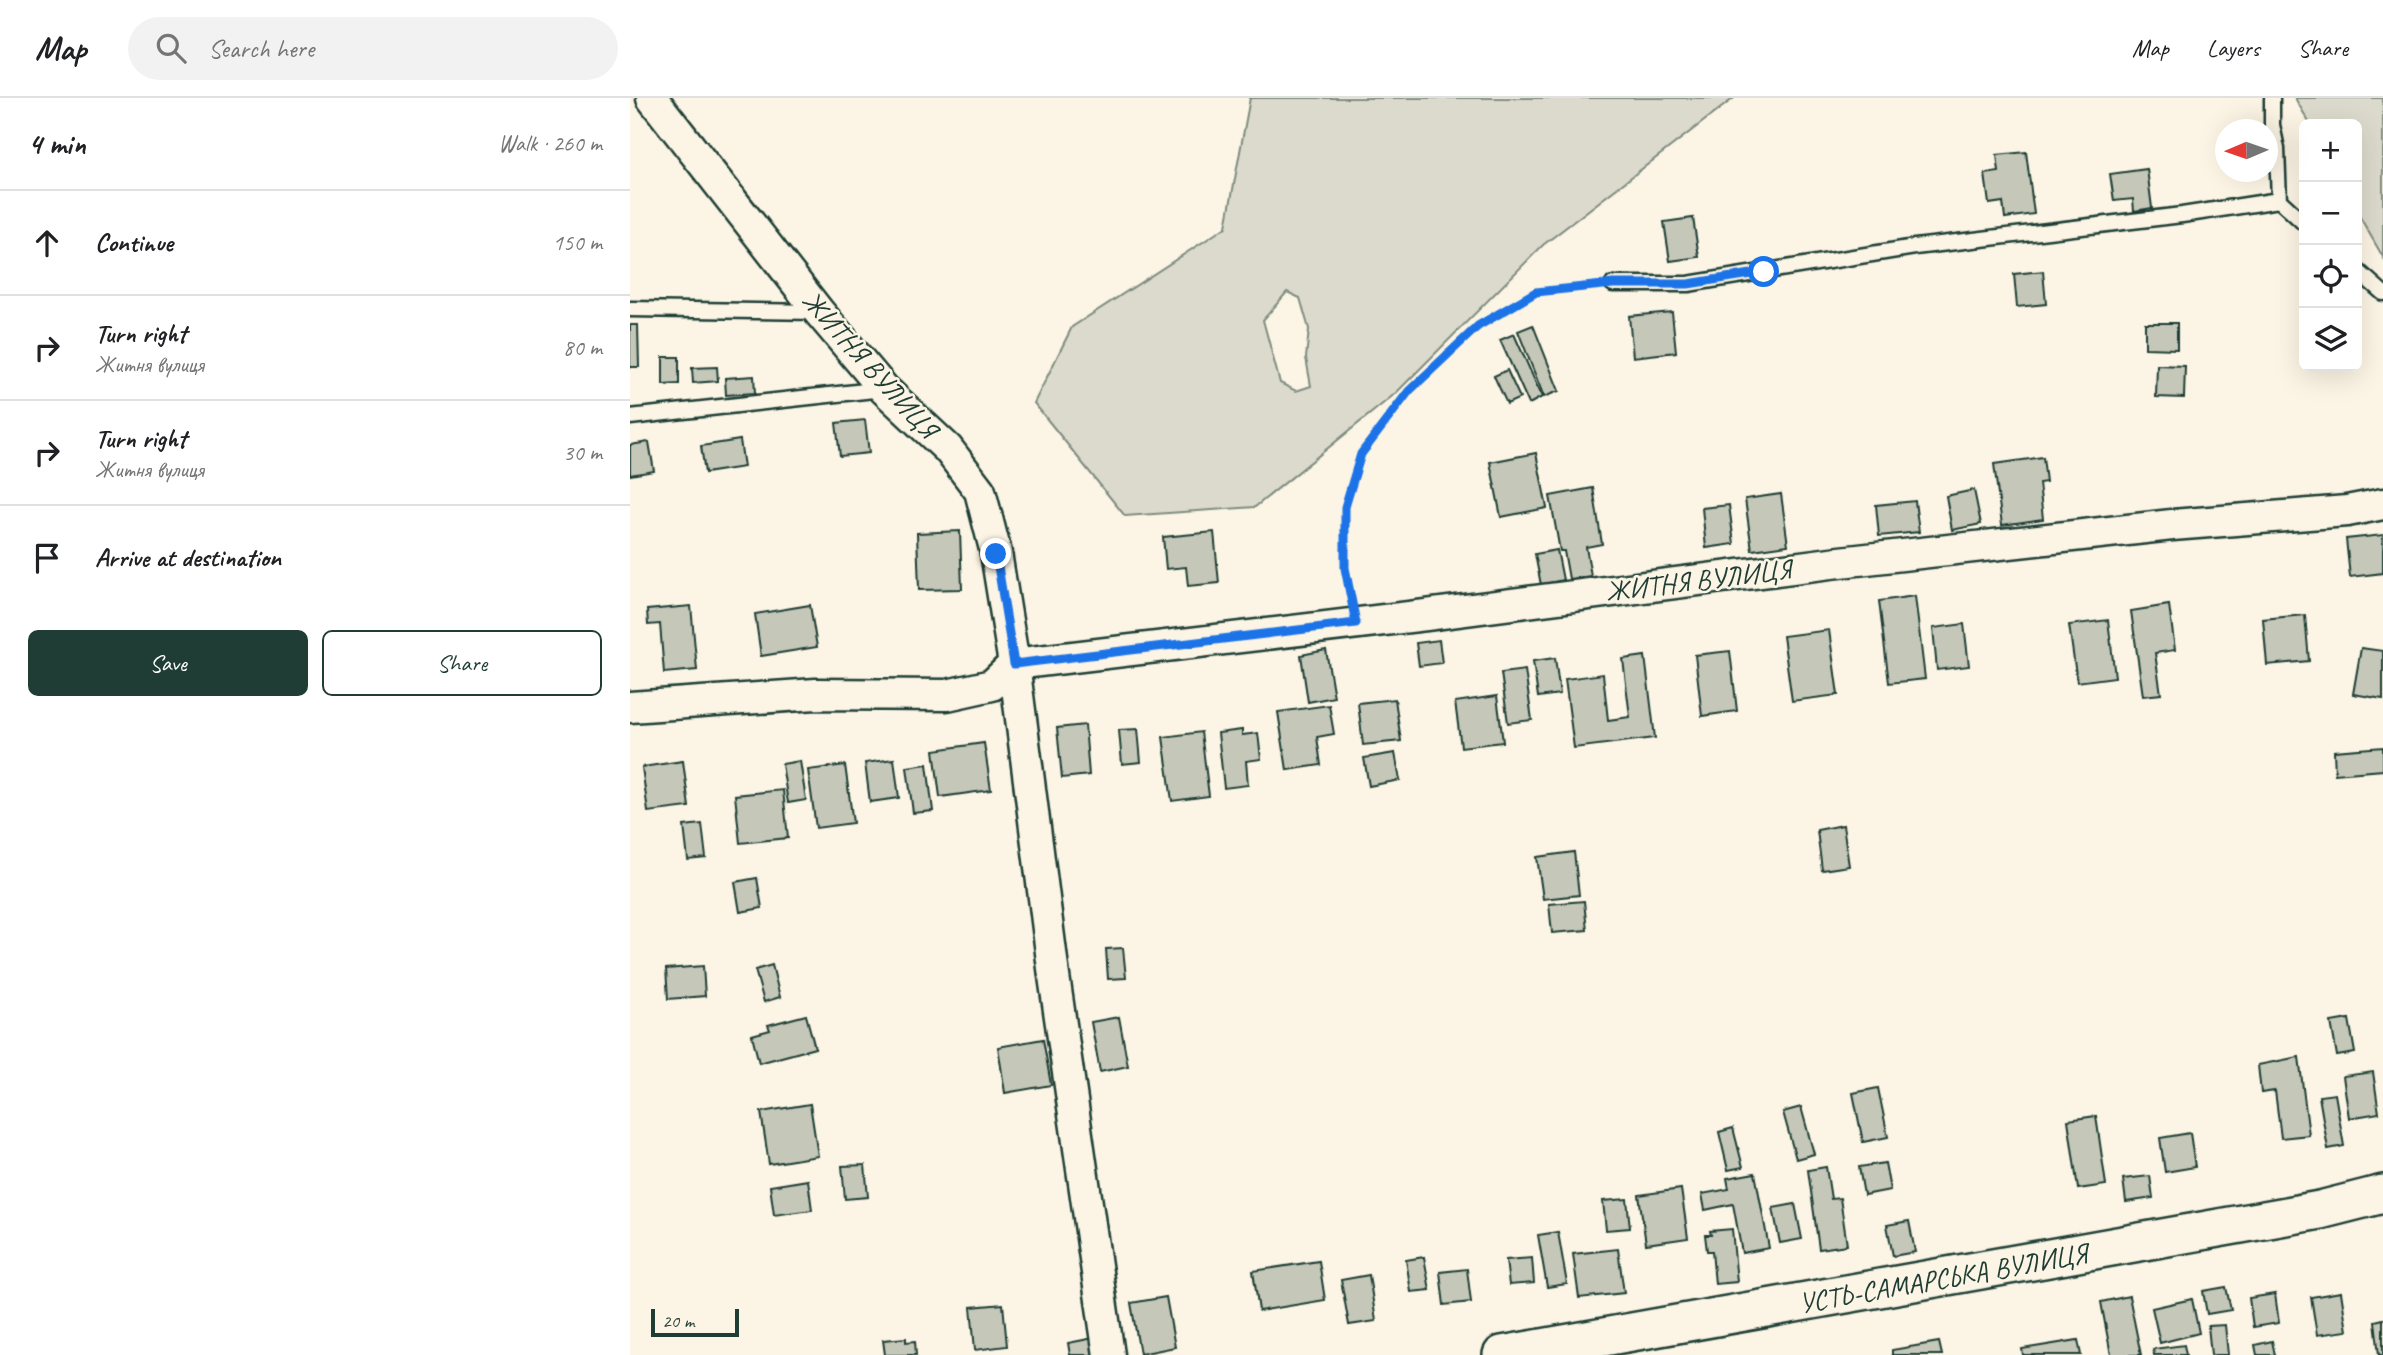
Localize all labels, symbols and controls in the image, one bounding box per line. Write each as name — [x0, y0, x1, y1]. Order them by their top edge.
search box — [128, 17, 618, 80]
text: Map — [35, 27, 86, 69]
icon: search — [152, 29, 190, 67]
text: Search here — [208, 32, 314, 65]
text: Map — [2132, 33, 2169, 63]
text: Layers — [2207, 33, 2260, 63]
text: Share — [2298, 33, 2348, 63]
north arrow — [2215, 119, 2278, 182]
map controls — [2299, 119, 2362, 371]
button: + — [2299, 119, 2362, 182]
text: 4 min — [28, 125, 85, 163]
text: Walk · 260 m — [498, 129, 602, 158]
button: − — [2299, 182, 2362, 245]
icon: ahead — [28, 224, 66, 262]
text: Continue — [95, 226, 173, 259]
text: 150 m — [553, 228, 602, 257]
button: locate — [2299, 245, 2362, 308]
route start — [1748, 256, 1779, 287]
street label: ЖИТНЯ ВУЛИЦЯ — [795, 283, 948, 448]
button: layers — [2299, 308, 2362, 371]
text: Turn right — [95, 317, 186, 350]
icon: right — [28, 329, 66, 367]
text: 80 m — [563, 333, 602, 362]
text: Житня вулиця — [95, 350, 204, 379]
text: Turn right — [95, 422, 186, 455]
icon: right — [28, 434, 66, 472]
text: 30 m — [563, 438, 602, 467]
text: Житня вулиця — [95, 455, 204, 484]
route end — [980, 538, 1011, 569]
icon: arrive — [28, 539, 66, 577]
text: Arrive at destination — [95, 541, 281, 574]
street label: ЖИТНЯ ВУЛИЦЯ — [1603, 551, 1796, 609]
button: Save — [28, 630, 308, 696]
button: Share — [322, 630, 602, 696]
street label: УСТЬ-САМАРСЬКА ВУЛИЦЯ — [1796, 1235, 2094, 1321]
scale bar — [651, 1306, 738, 1338]
text: 20 m — [662, 1309, 694, 1333]

